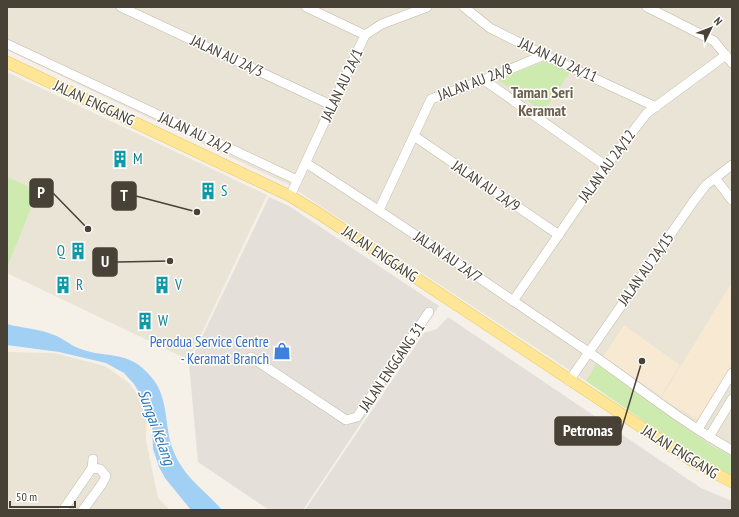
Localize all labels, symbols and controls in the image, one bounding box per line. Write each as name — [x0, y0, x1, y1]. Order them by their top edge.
north arrow — [691, 8, 731, 48]
text: N — [711, 14, 725, 28]
street label: JALAN AU 2A/3 — [187, 30, 267, 81]
street label: JALAN AU 2A/11 — [515, 33, 601, 86]
street label: JALAN AU 2A/1 — [316, 45, 367, 125]
street label: JALAN AU 2A/8 — [434, 59, 515, 105]
street label: JALAN ENGGANG — [50, 75, 138, 130]
district label: Taman Seri Keramat — [511, 82, 574, 120]
street label: JALAN AU 2A/2 — [155, 107, 235, 158]
street label: JALAN AU 2A/12 — [573, 126, 639, 206]
building icon: M — [110, 149, 130, 169]
place label: M — [133, 149, 143, 168]
street label: JALAN AU 2A/9 — [448, 155, 524, 215]
callout: P — [30, 179, 53, 207]
building icon: S — [198, 181, 218, 201]
place label: S — [221, 181, 227, 200]
text: P — [37, 182, 45, 202]
callout: T — [112, 182, 136, 210]
text: T — [120, 185, 128, 205]
street label: JALAN ENGGANG — [338, 221, 422, 286]
street label: JALAN AU 2A/7 — [410, 226, 486, 286]
street label: JALAN AU 2A/15 — [613, 229, 678, 310]
place label: Q — [57, 241, 66, 260]
building icon: Q — [68, 241, 88, 261]
callout: U — [93, 248, 117, 276]
text: U — [101, 251, 109, 271]
building icon: R — [53, 275, 73, 295]
place label: R — [76, 275, 83, 294]
building icon: V — [152, 275, 172, 295]
place label: V — [174, 275, 182, 294]
building icon: W — [135, 311, 155, 331]
place label: W — [158, 311, 168, 330]
street label: JALAN ENGGANG 31 — [354, 318, 429, 416]
place label: Perodua Service Centre - Keramat Branch — [150, 332, 269, 368]
shop icon: Perodua Service Centre - Keramat Branch — [272, 341, 292, 361]
water label: Sungai Kelang — [134, 386, 180, 469]
callout: Petronas — [555, 417, 621, 445]
text: Petronas — [563, 420, 613, 440]
street label: JALAN ENGGANG — [637, 420, 722, 483]
scale bar — [10, 483, 75, 509]
text: 50 m — [16, 489, 37, 504]

